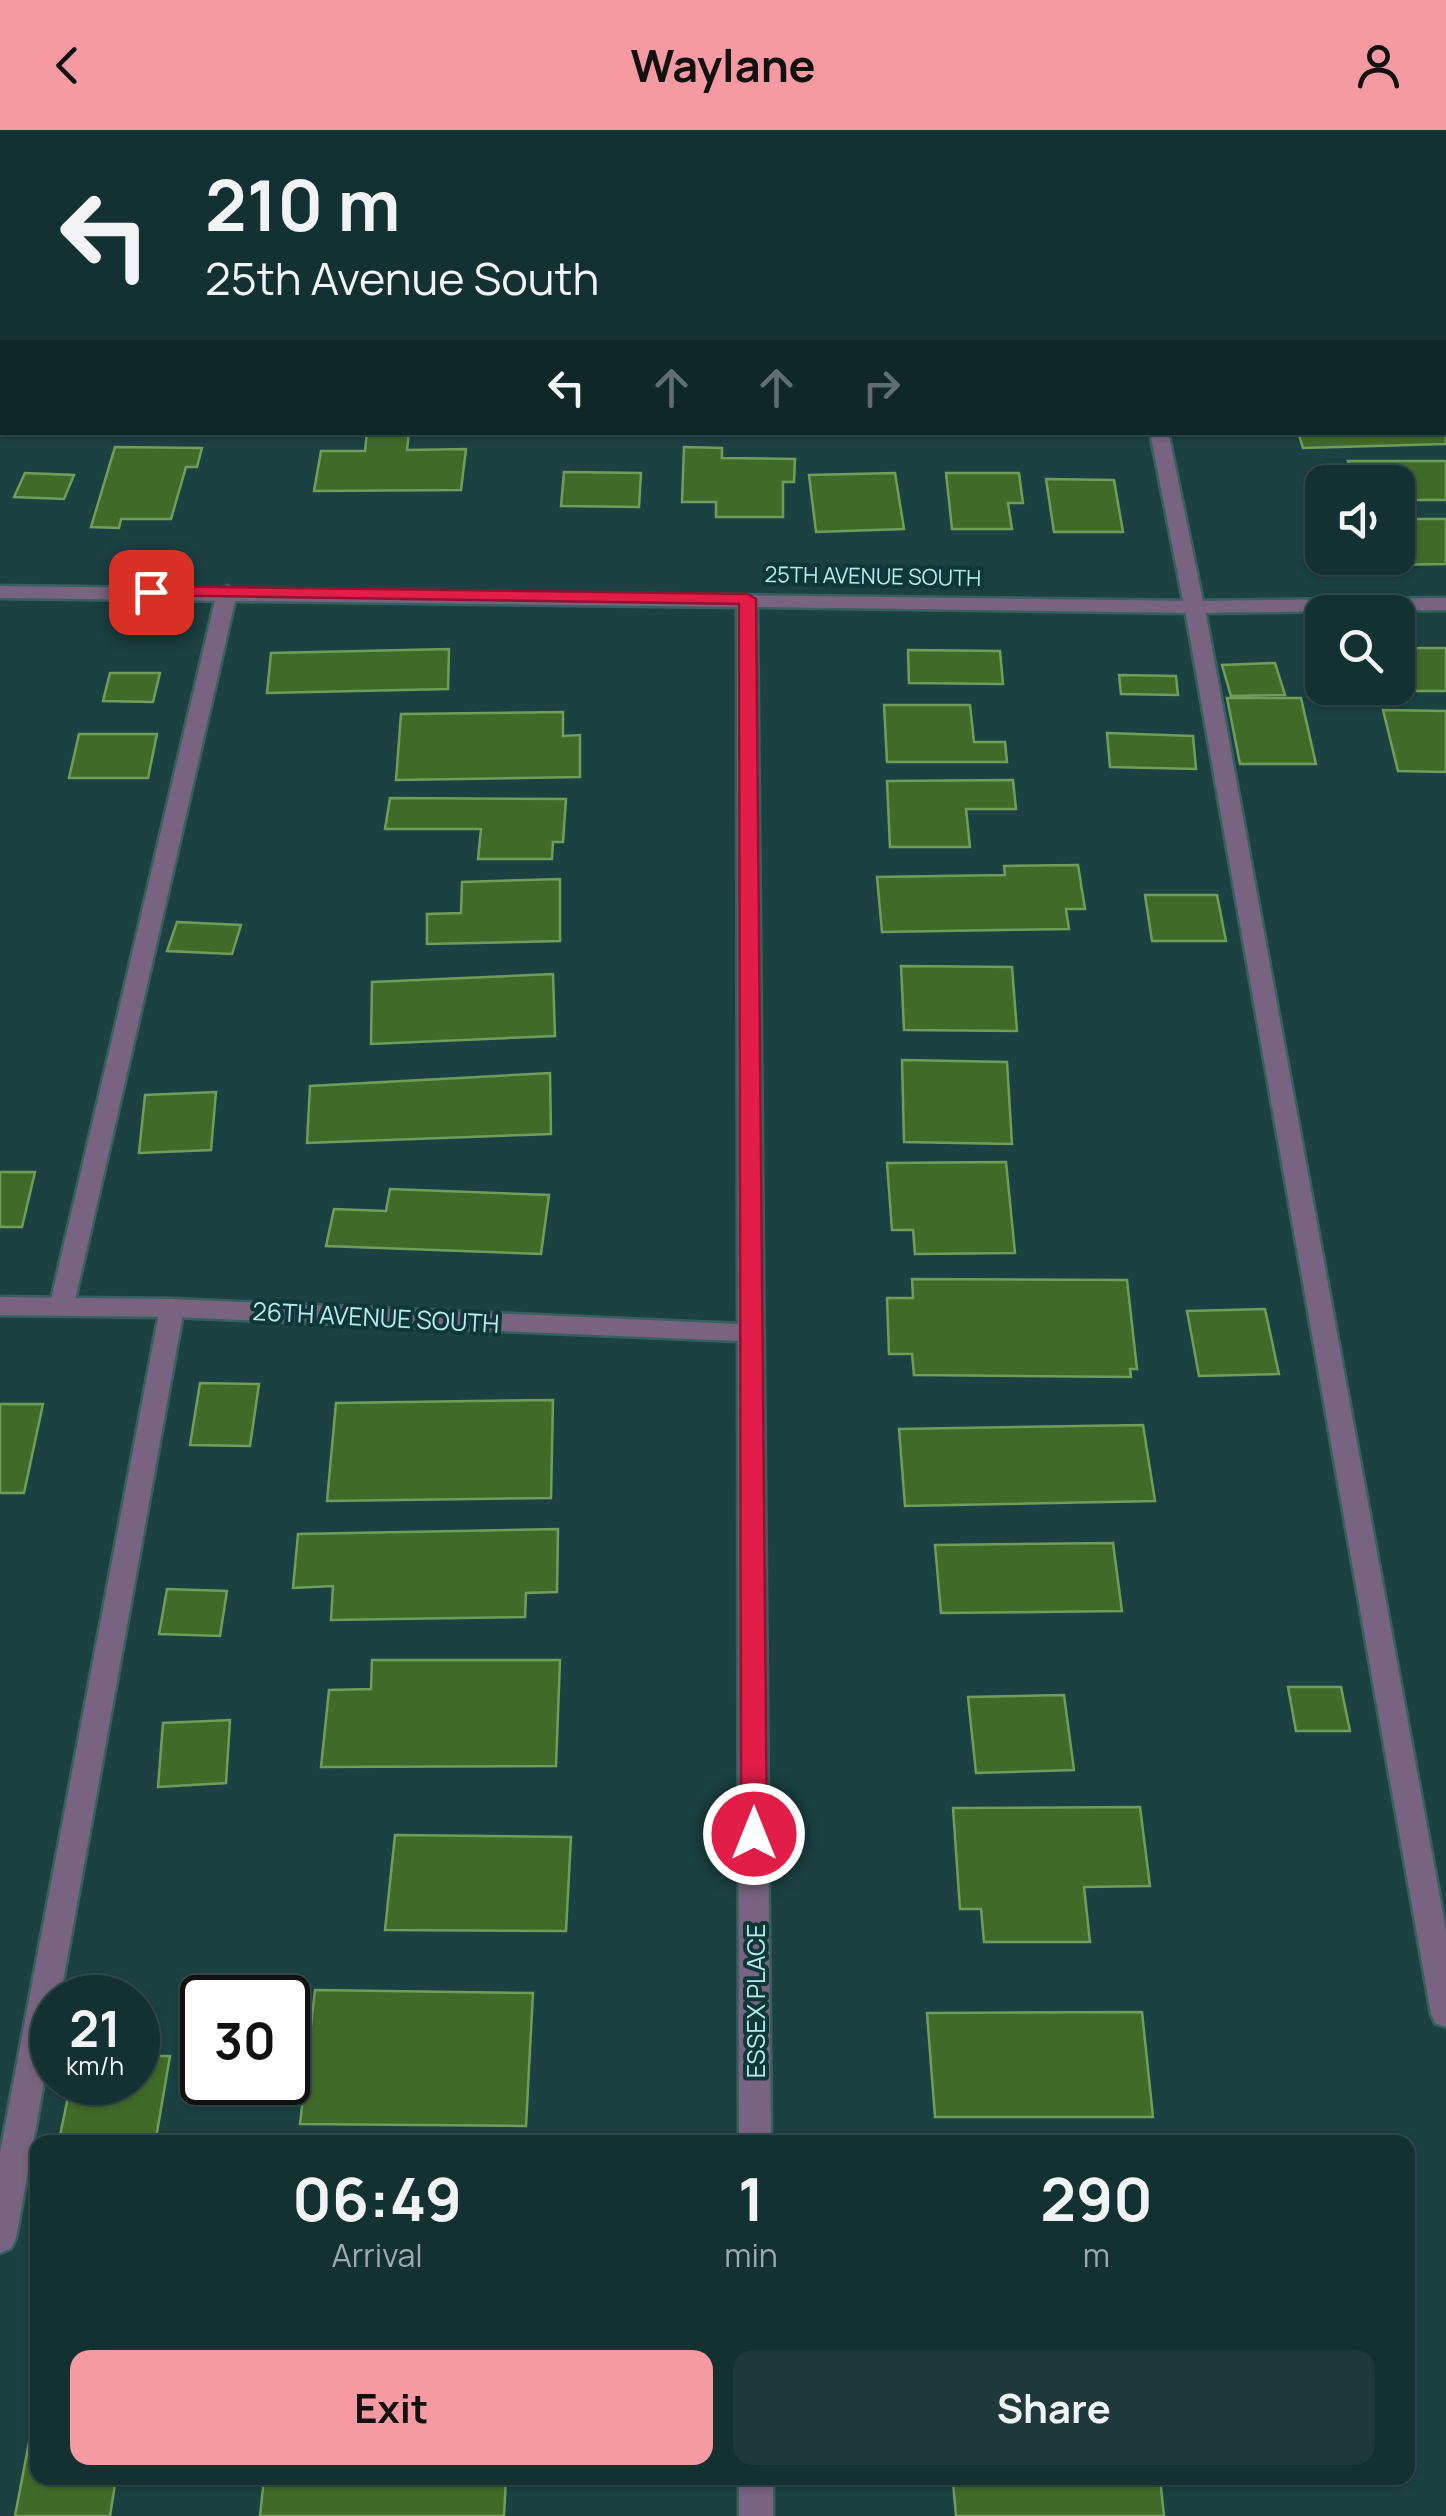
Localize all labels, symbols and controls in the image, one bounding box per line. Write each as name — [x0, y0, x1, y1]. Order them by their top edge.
text: Waylane — [630, 34, 816, 96]
icon: back — [40, 38, 95, 93]
icon: person — [1351, 38, 1406, 93]
text: 210 m — [205, 156, 400, 252]
icon: left — [40, 170, 170, 300]
text: 25th Avenue South — [205, 247, 599, 309]
icon: left — [539, 360, 594, 415]
icon: ahead — [644, 360, 699, 415]
icon: ahead — [749, 360, 804, 415]
icon: right — [854, 360, 909, 415]
map controls — [1305, 465, 1415, 705]
button: sound — [1305, 465, 1415, 575]
pin — [109, 550, 194, 635]
street label: 25TH AVENUE SOUTH — [764, 559, 982, 593]
icon: arrive — [124, 565, 179, 620]
button: search — [1305, 595, 1415, 705]
street label: 26TH AVENUE SOUTH — [252, 1293, 500, 1341]
position arrow — [702, 1782, 806, 1886]
street label: ESSEX PLACE — [738, 1924, 773, 2078]
speed limit sign: 30 — [180, 1975, 310, 2105]
text: 21 — [69, 1994, 121, 2062]
text: km/h — [66, 2048, 124, 2083]
text: 06:49 — [292, 2157, 462, 2239]
text: 1 — [738, 2157, 764, 2239]
text: 290 — [1040, 2157, 1153, 2239]
text: Arrival — [331, 2233, 423, 2277]
text: min — [724, 2233, 778, 2277]
text: m — [1083, 2233, 1110, 2277]
button: Exit — [70, 2350, 713, 2465]
button: Share — [733, 2350, 1375, 2465]

